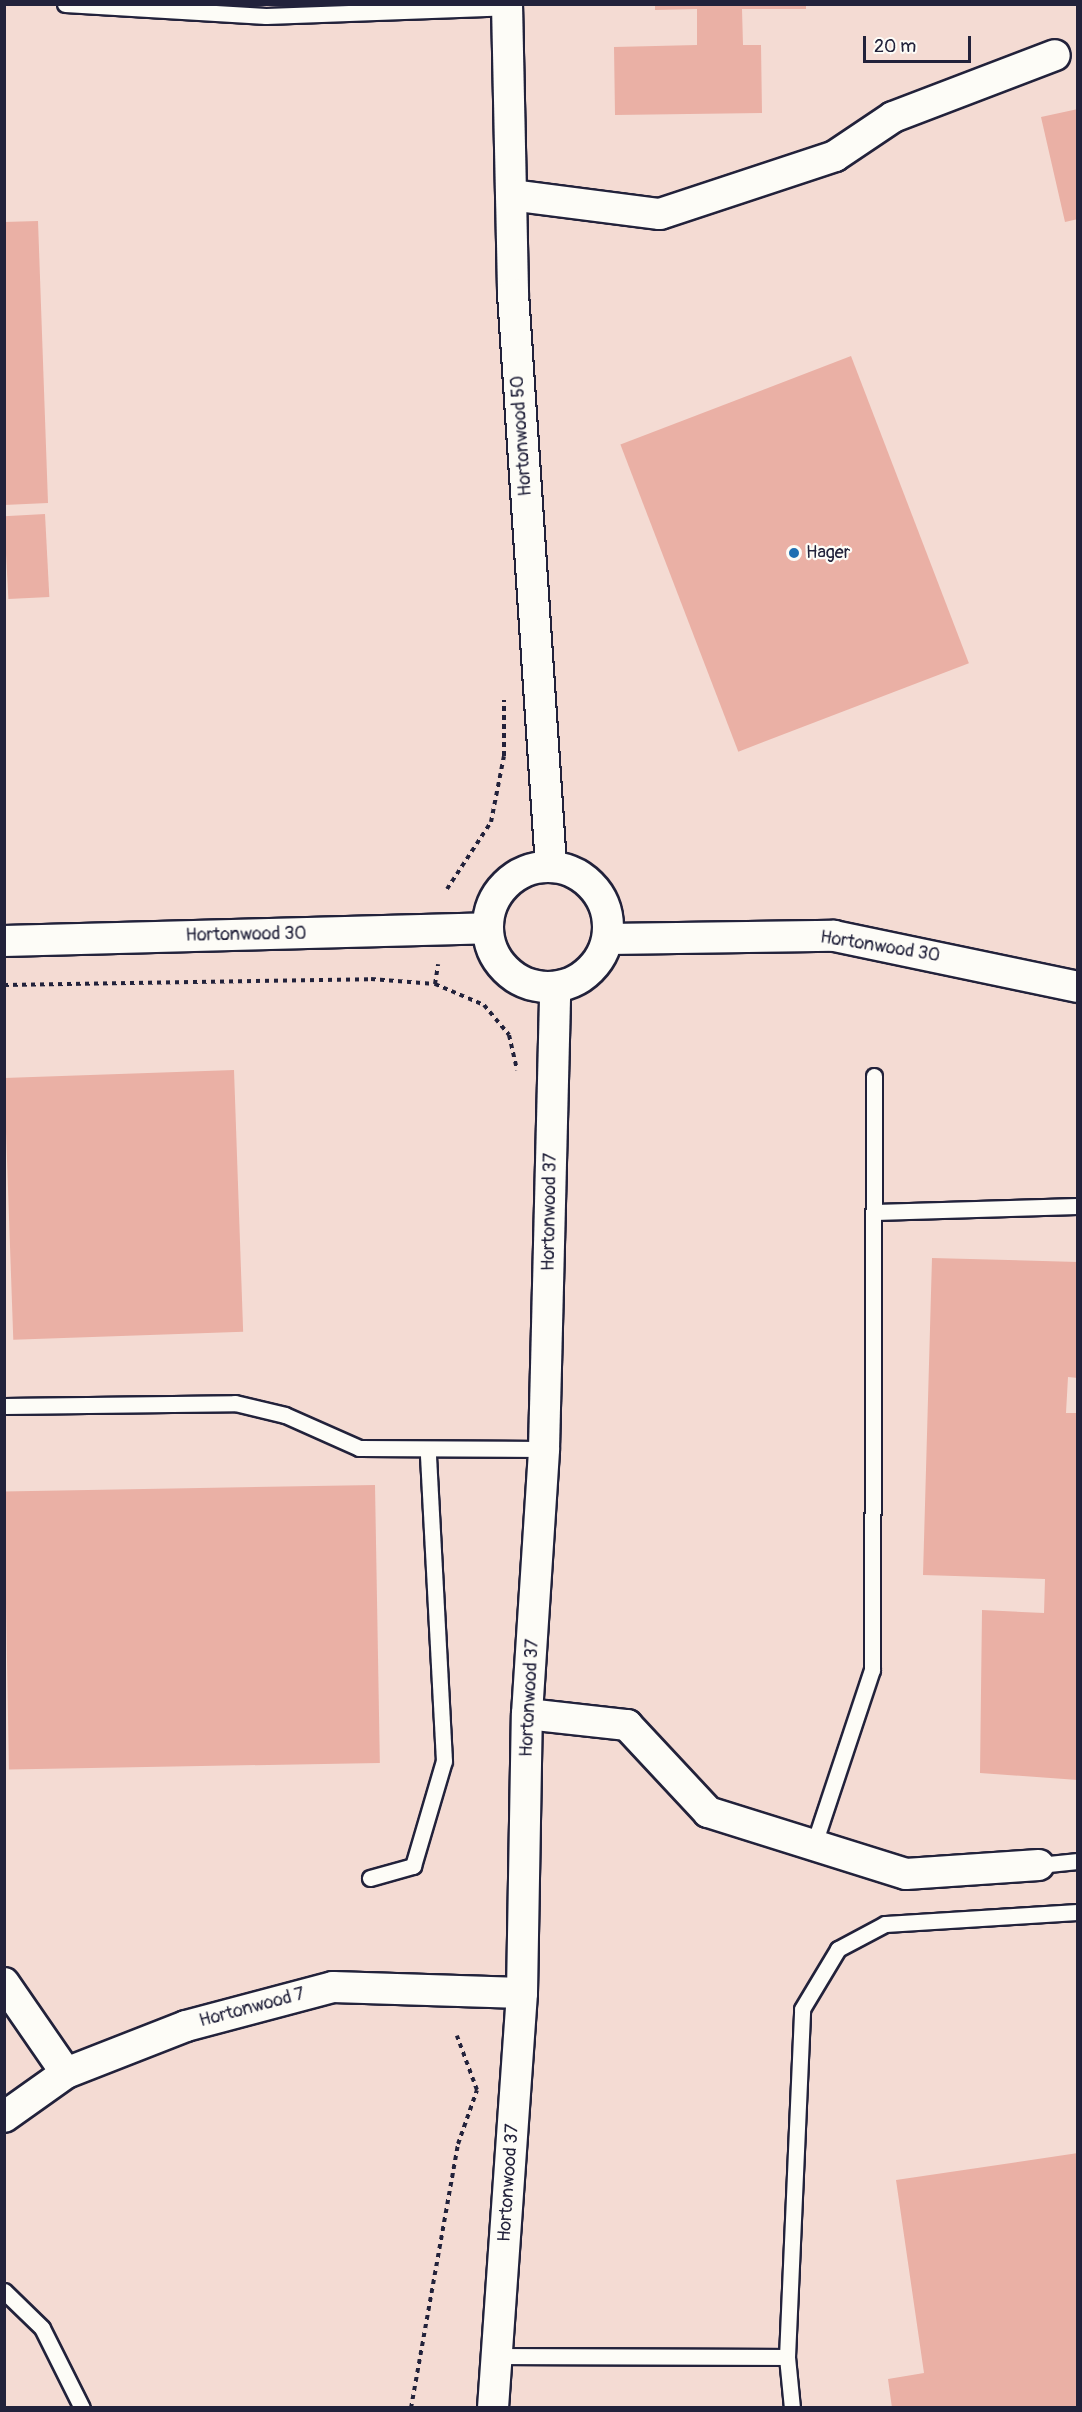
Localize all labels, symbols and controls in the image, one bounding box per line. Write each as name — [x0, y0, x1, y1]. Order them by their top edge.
scale bar — [866, 24, 974, 62]
text: 20 m — [874, 35, 916, 58]
street label: Hortonwood 50 — [507, 375, 537, 497]
place label: Hager — [806, 542, 850, 564]
marker: Hager — [787, 546, 801, 560]
street label: Hortonwood 30 — [185, 923, 307, 947]
street label: Hortonwood 30 — [819, 927, 941, 967]
street label: Hortonwood 37 — [538, 1153, 562, 1271]
street label: Hortonwood 37 — [516, 1638, 544, 1758]
street label: Hortonwood 7 — [197, 1984, 307, 2032]
street label: Hortonwood 37 — [494, 2123, 524, 2243]

